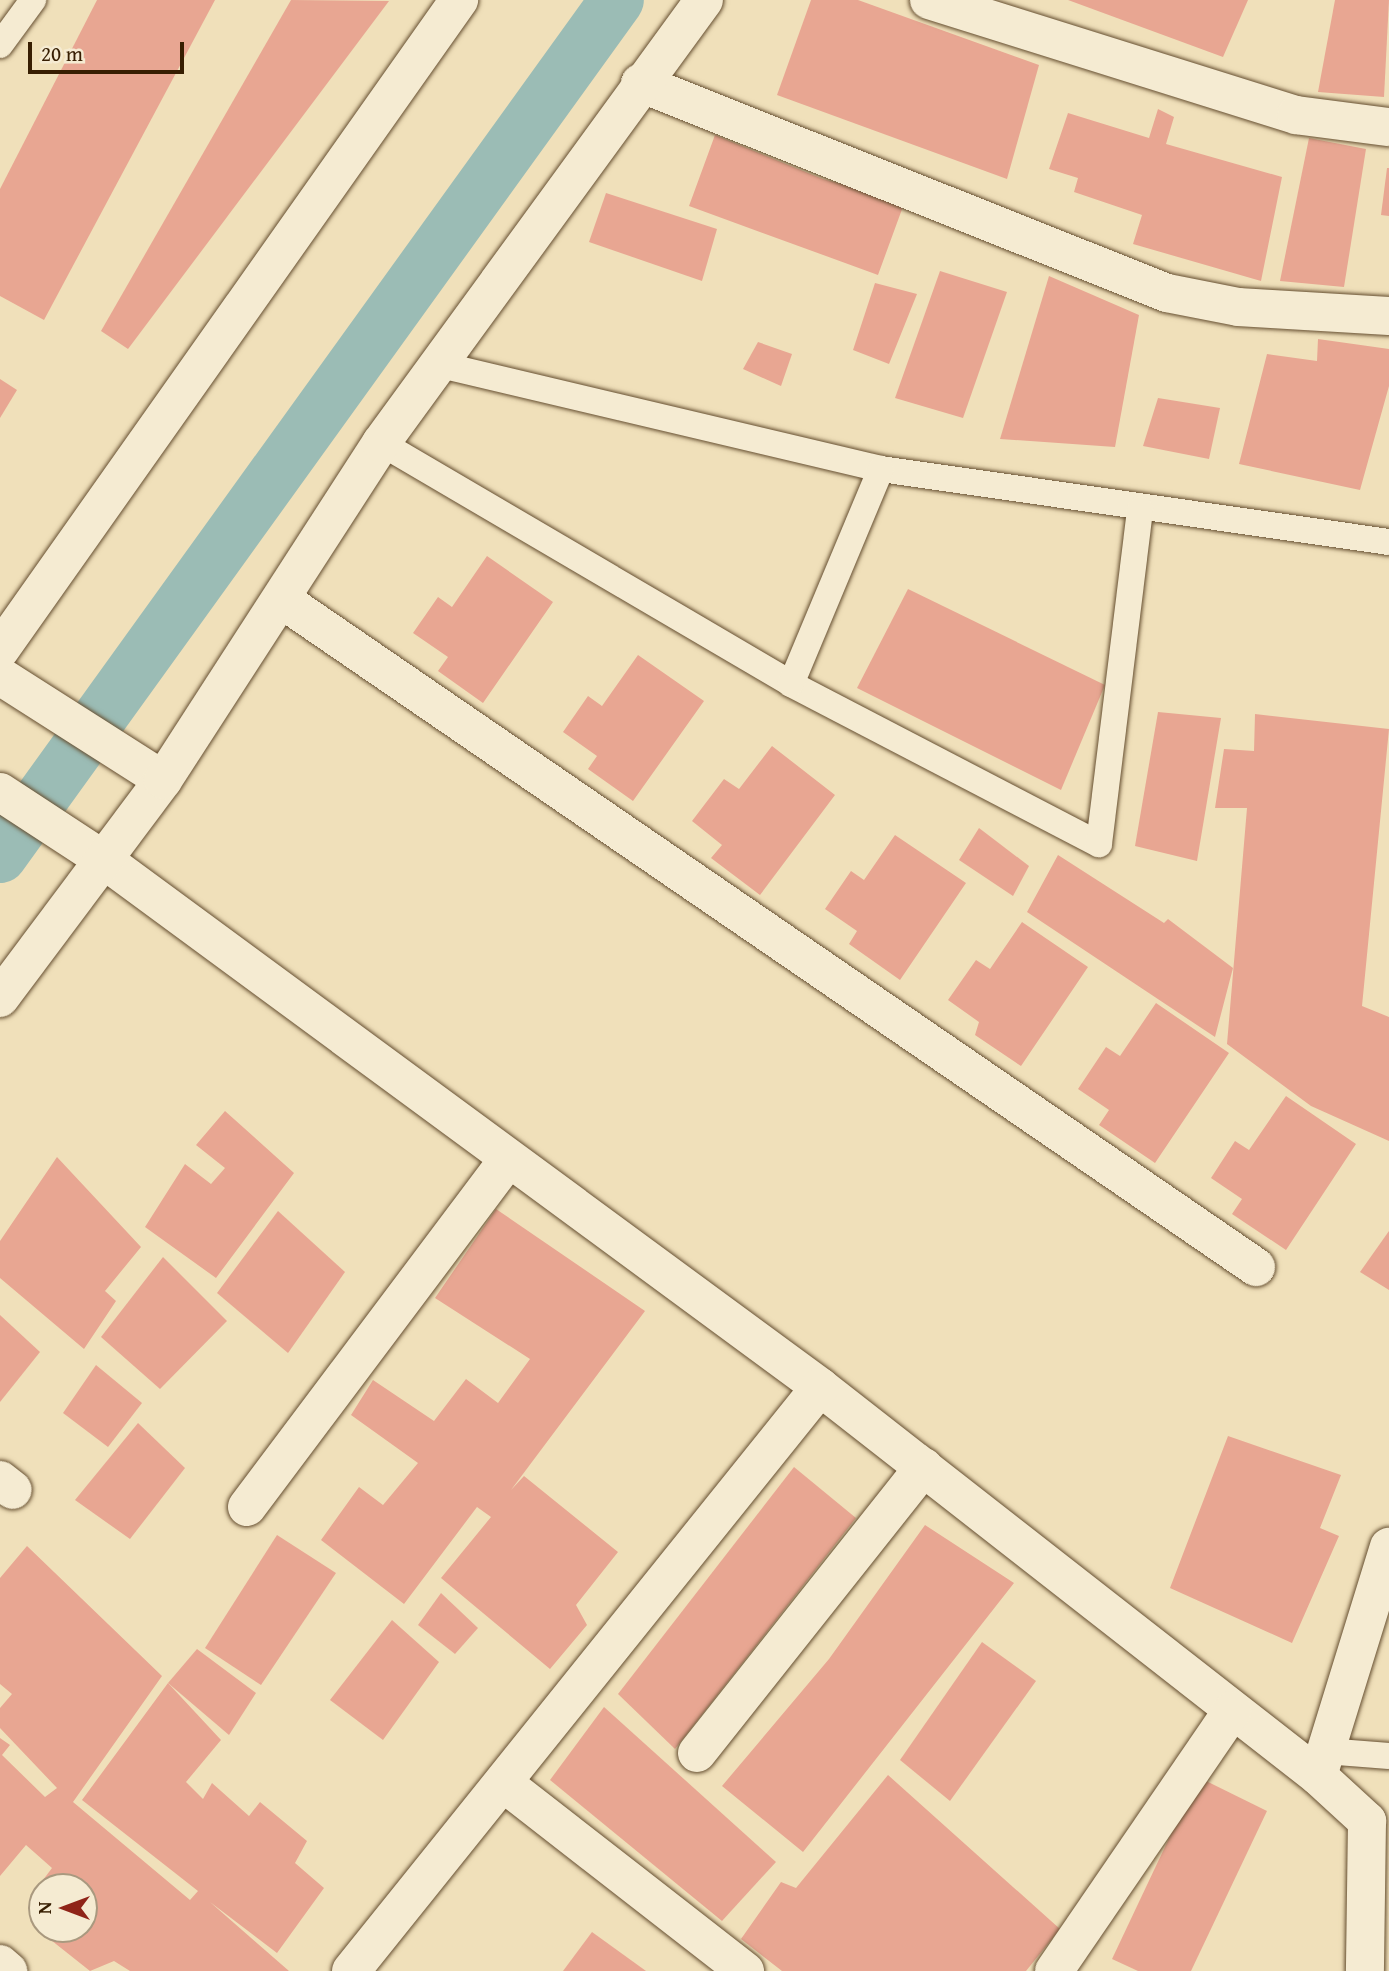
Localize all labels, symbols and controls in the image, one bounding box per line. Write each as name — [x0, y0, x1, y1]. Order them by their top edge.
scale bar — [32, 28, 187, 72]
text: 20 m — [41, 38, 83, 69]
north arrow — [28, 1873, 98, 1943]
text: N — [30, 1902, 58, 1914]

